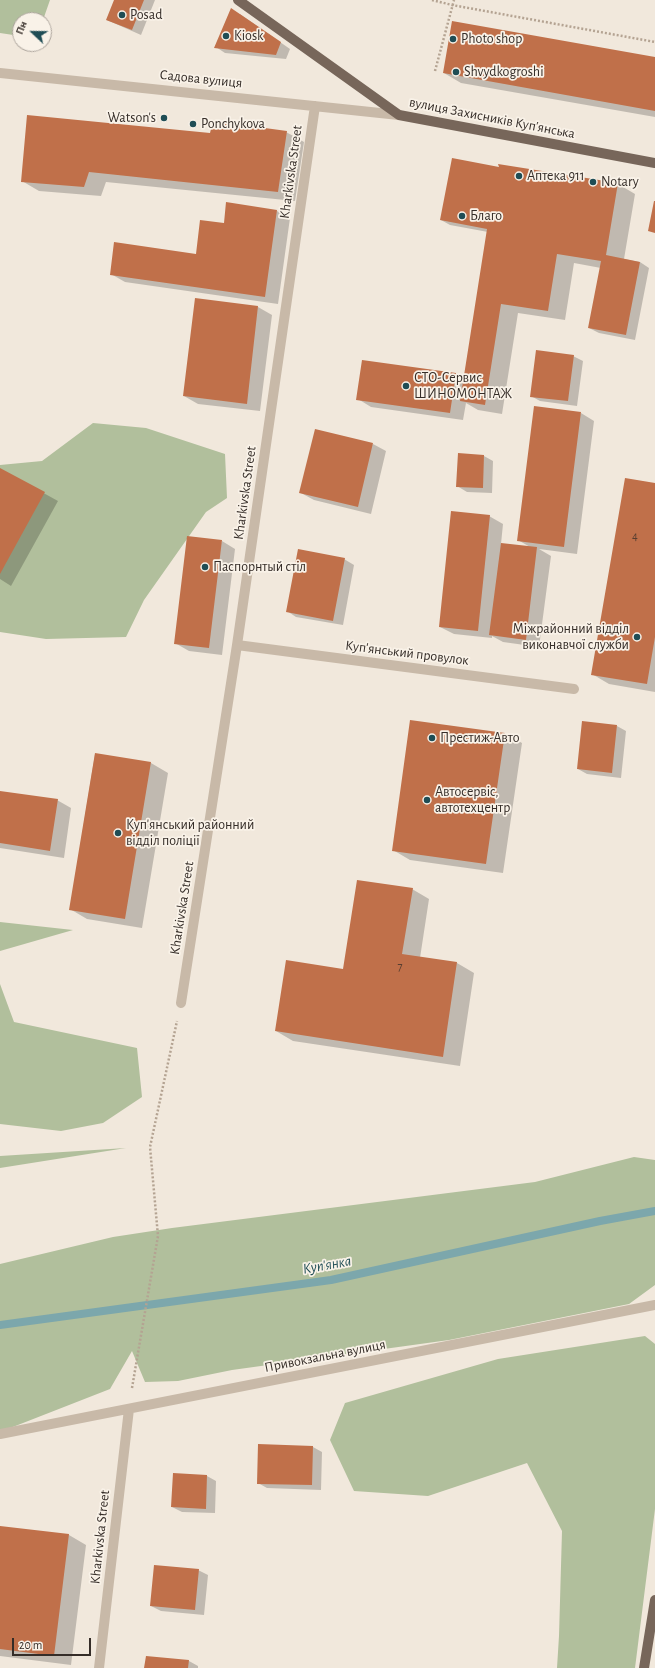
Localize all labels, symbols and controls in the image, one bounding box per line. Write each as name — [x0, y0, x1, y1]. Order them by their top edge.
place label: Posad — [130, 7, 162, 23]
marker: Posad — [117, 10, 127, 20]
north arrow — [12, 12, 52, 52]
text: Пн — [14, 19, 29, 36]
place label: Kiosk — [234, 28, 263, 44]
marker: Kiosk — [221, 31, 231, 41]
place label: Photo shop — [461, 31, 522, 47]
marker: Photo shop — [448, 34, 458, 44]
place label: Shvydkogroshi — [464, 64, 544, 80]
street label: Садова вулиця — [159, 66, 243, 92]
marker: Shvydkogroshi — [451, 67, 461, 77]
street label: вулиця Захисників Куп'янська — [408, 94, 576, 142]
place label: Watson's — [108, 110, 156, 126]
marker: Watson's — [159, 113, 169, 123]
place label: Ponchykova — [201, 116, 265, 132]
marker: Ponchykova — [188, 119, 198, 129]
street label: Kharkivska Street — [276, 124, 306, 220]
place label: Аптека 911 — [527, 168, 585, 184]
marker: Аптека 911 — [514, 171, 524, 181]
place label: Notary — [601, 174, 639, 190]
marker: Notary — [588, 177, 598, 187]
place label: Благо — [470, 208, 502, 224]
marker: Благо — [457, 211, 467, 221]
place label: СТО-Сервис ШИНОМОНТАЖ — [414, 370, 512, 402]
marker: СТО-Сервис ШИНОМОНТАЖ — [401, 381, 411, 391]
street label: Kharkivska Street — [230, 445, 260, 541]
house number: 4 — [632, 529, 638, 543]
place label: Паспорнтый стіл — [213, 559, 306, 575]
marker: Паспорнтый стіл — [200, 562, 210, 572]
place label: Міжрайонний відділ виконавчої служби — [512, 621, 629, 654]
marker: Міжрайонний відділ виконавчої служби — [632, 632, 642, 642]
street label: Куп'янський провулок — [344, 637, 470, 669]
place label: Престиж-Авто — [440, 730, 519, 746]
marker: Престиж-Авто — [427, 733, 437, 743]
place label: Автосервіс, автотехцентр — [435, 784, 510, 816]
marker: Автосервіс, автотехцентр — [422, 795, 432, 805]
place label: Куп'янський районний відділ поліції — [126, 817, 254, 850]
marker: Куп'янський районний відділ поліції — [113, 828, 123, 838]
street label: Kharkivska Street — [166, 860, 198, 956]
house number: 7 — [397, 959, 403, 973]
water label: Куп'янка — [301, 1252, 353, 1278]
street label: Привокзальна вулиця — [263, 1336, 387, 1376]
street label: Kharkivska Street — [87, 1489, 113, 1585]
scale bar — [14, 1630, 93, 1656]
text: 20 m — [19, 1639, 42, 1651]

